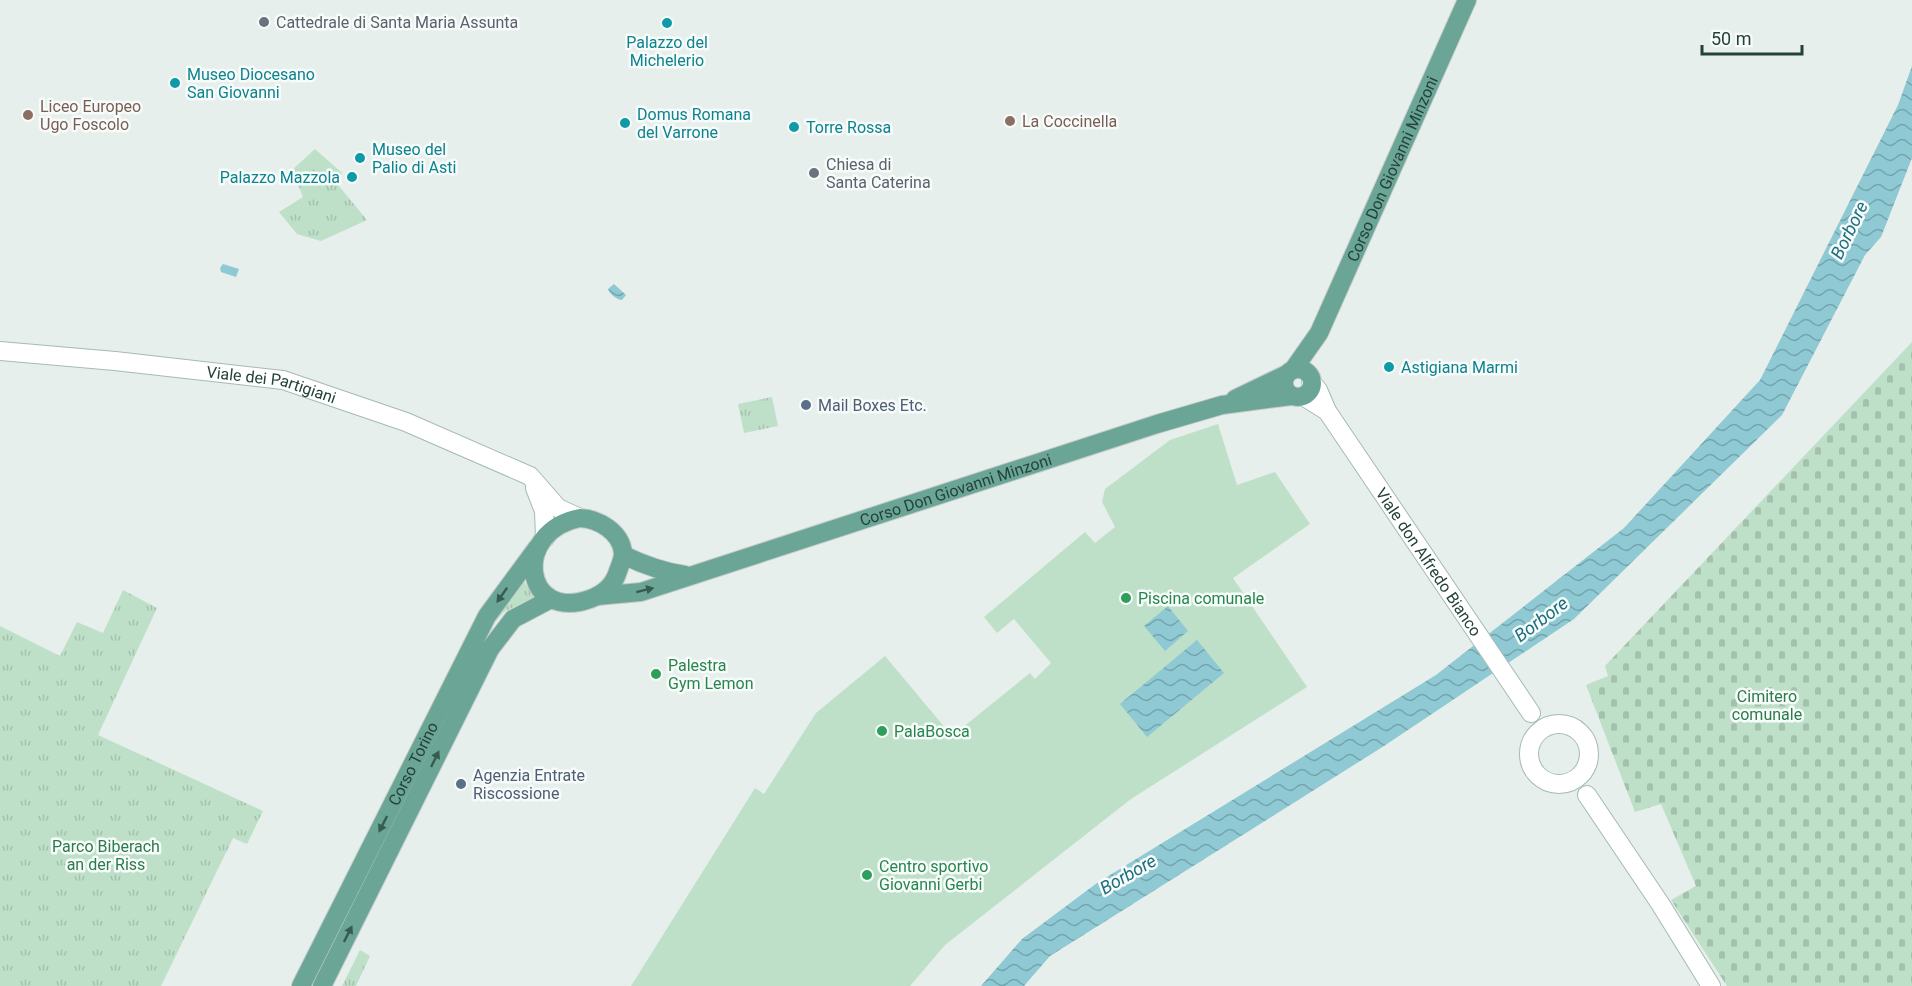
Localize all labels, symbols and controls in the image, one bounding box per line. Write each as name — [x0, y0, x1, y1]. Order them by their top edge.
place label: Cattedrale di Santa Maria Assunta — [276, 13, 518, 32]
marker: Cattedrale di Santa Maria Assunta — [257, 15, 271, 29]
marker: Palazzo del Michelerio — [660, 16, 674, 30]
scale bar — [1702, 18, 1802, 56]
text: 50 m — [1711, 28, 1751, 49]
place label: Palazzo del Michelerio — [626, 33, 708, 70]
place label: Museo Diocesano San Giovanni — [187, 65, 315, 102]
street label: Corso Don Giovanni Minzoni — [1343, 73, 1441, 264]
marker: Museo Diocesano San Giovanni — [168, 76, 182, 90]
place label: Liceo Europeo Ugo Foscolo — [40, 97, 141, 134]
place label: Domus Romana del Varrone — [637, 105, 751, 142]
marker: Liceo Europeo Ugo Foscolo — [21, 108, 35, 122]
place label: La Coccinella — [1022, 112, 1117, 131]
marker: La Coccinella — [1003, 114, 1017, 128]
marker: Domus Romana del Varrone — [618, 116, 632, 130]
place label: Torre Rossa — [806, 118, 891, 137]
marker: Torre Rossa — [787, 120, 801, 134]
place label: Museo del Palio di Asti — [372, 140, 456, 177]
marker: Museo del Palio di Asti — [353, 151, 367, 165]
place label: Chiesa di Santa Caterina — [826, 155, 931, 192]
marker: Chiesa di Santa Caterina — [807, 166, 821, 180]
place label: Palazzo Mazzola — [220, 168, 340, 187]
marker: Palazzo Mazzola — [345, 170, 359, 184]
water label: Borbore — [1826, 198, 1872, 262]
place label: Astigiana Marmi — [1401, 358, 1518, 377]
marker: Astigiana Marmi — [1382, 360, 1396, 374]
street label: Viale dei Partigiani — [206, 362, 339, 407]
place label: Mail Boxes Etc. — [818, 396, 927, 415]
marker: Mail Boxes Etc. — [799, 398, 813, 412]
street label: Corso Don Giovanni Minzoni — [857, 449, 1054, 530]
street label: Viale don Alfredo Bianco — [1372, 484, 1486, 640]
one-way arrow — [636, 585, 654, 594]
one-way arrow — [496, 586, 508, 602]
place label: Piscina comunale — [1138, 589, 1264, 608]
marker: Piscina comunale — [1119, 591, 1133, 605]
water label: Borbore — [1510, 592, 1572, 646]
place label: Palestra Gym Lemon — [668, 656, 754, 693]
marker: Palestra Gym Lemon — [649, 667, 663, 681]
park label: Cimitero comunale — [1732, 687, 1802, 724]
street label: Corso Torino — [384, 719, 442, 809]
place label: PalaBosca — [894, 722, 970, 741]
marker: PalaBosca — [875, 724, 889, 738]
one-way arrow — [431, 751, 440, 768]
place label: Agenzia Entrate Riscossione — [473, 766, 585, 803]
marker: Agenzia Entrate Riscossione — [454, 777, 468, 791]
one-way arrow — [379, 815, 388, 832]
park label: Parco Biberach an der Riss — [52, 837, 160, 874]
water label: Borbore — [1096, 850, 1160, 898]
place label: Centro sportivo Giovanni Gerbi — [879, 857, 988, 894]
marker: Centro sportivo Giovanni Gerbi — [860, 868, 874, 882]
one-way arrow — [344, 925, 353, 942]

